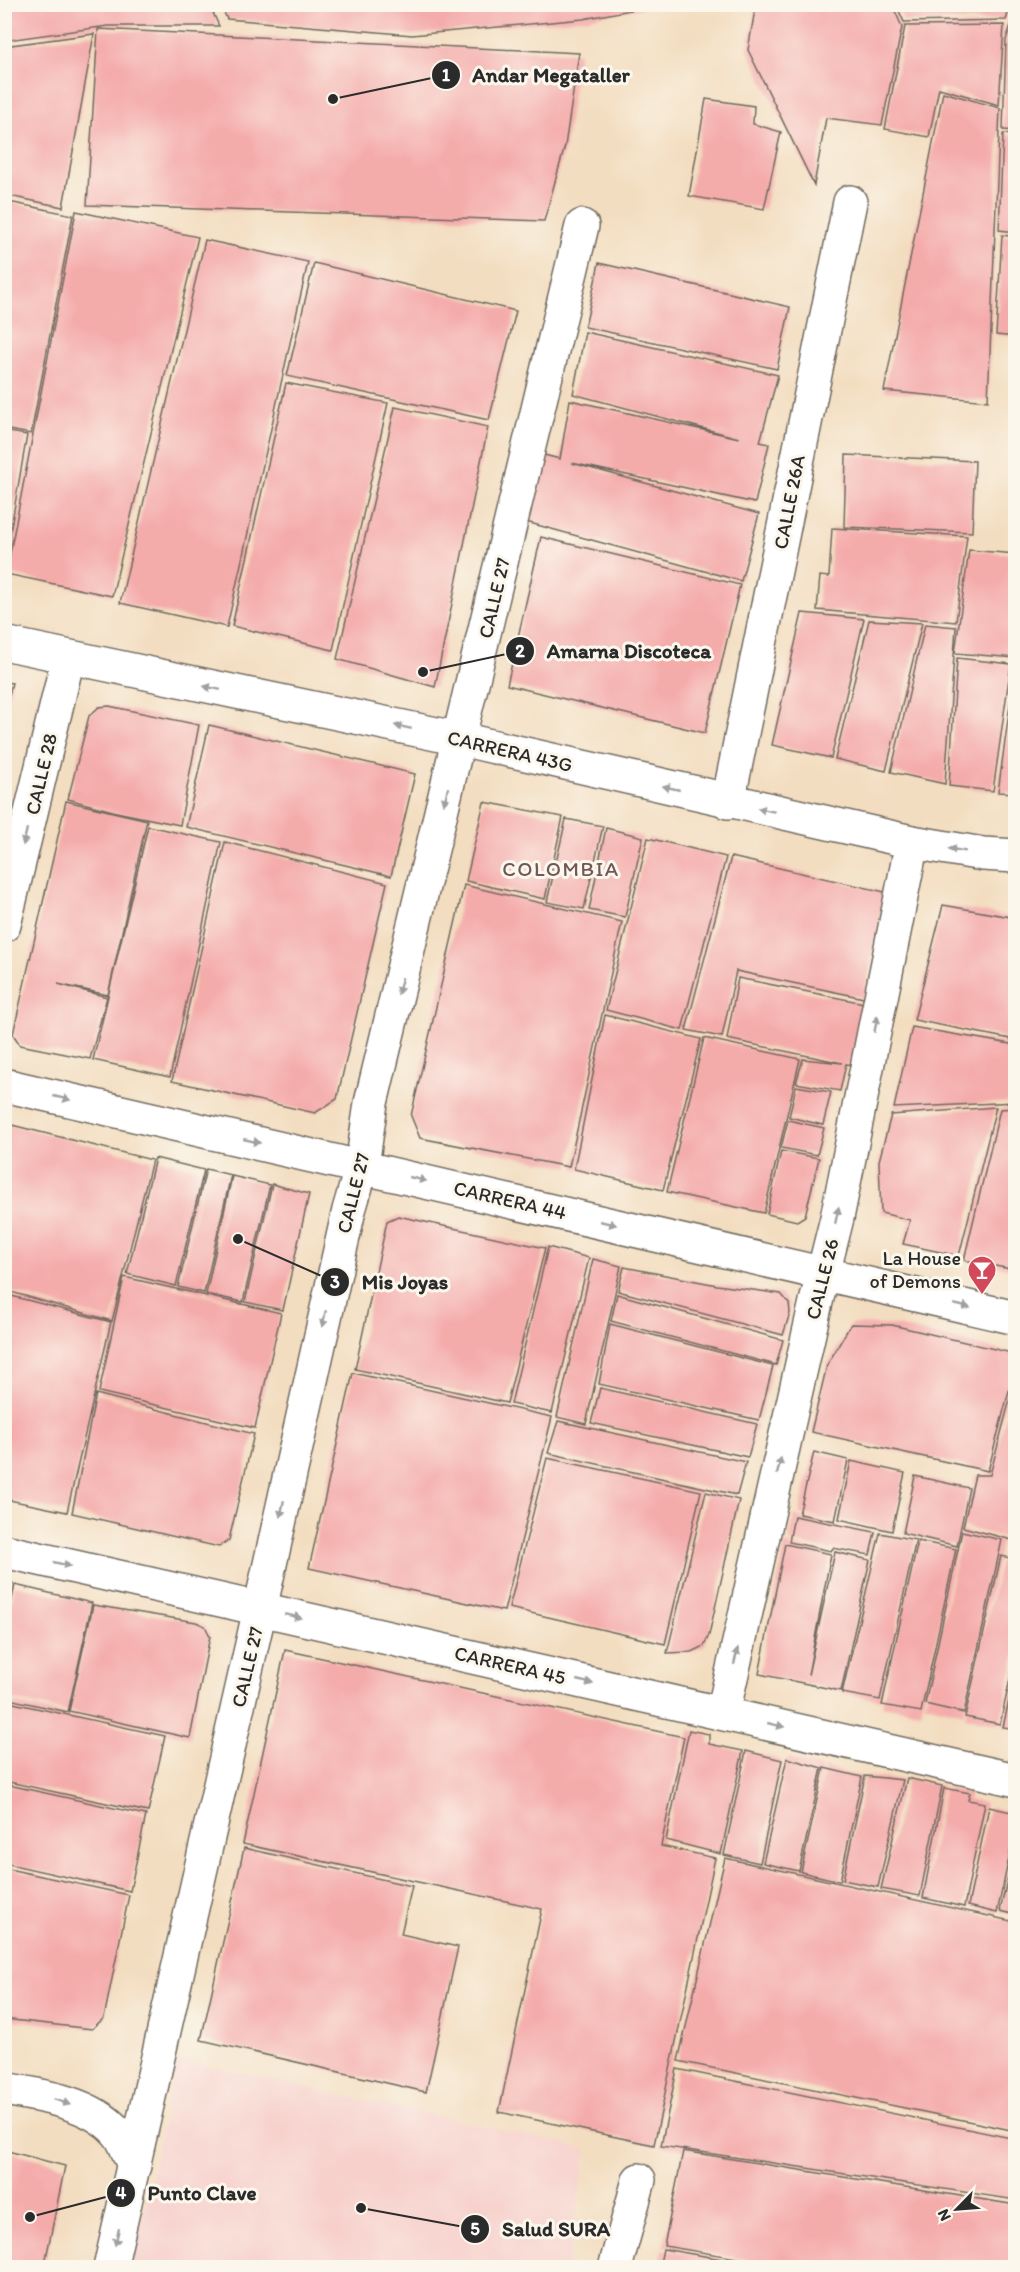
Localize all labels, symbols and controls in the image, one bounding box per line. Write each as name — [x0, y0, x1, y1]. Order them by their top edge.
callout: Andar Megataller — [431, 56, 642, 95]
text: Andar Megataller — [471, 62, 631, 88]
text: 1 — [442, 64, 451, 86]
street label: CALLE 26A — [768, 453, 810, 551]
street label: CALLE 27 — [473, 555, 515, 641]
callout: Amarna Discoteca — [505, 631, 723, 670]
text: Amarna Discoteca — [546, 638, 712, 663]
text: 2 — [515, 640, 525, 662]
one-way arrow — [202, 682, 221, 692]
one-way arrow — [393, 722, 412, 732]
street label: CARRERA 43G — [445, 725, 575, 777]
street label: CALLE 28 — [20, 731, 62, 817]
one-way arrow — [662, 783, 680, 793]
one-way arrow — [441, 787, 450, 806]
one-way arrow — [757, 805, 776, 814]
one-way arrow — [20, 828, 30, 846]
one-way arrow — [948, 845, 967, 854]
district label: COLOMBIA — [502, 856, 620, 881]
one-way arrow — [395, 977, 404, 996]
one-way arrow — [872, 1014, 881, 1033]
one-way arrow — [52, 1093, 71, 1103]
one-way arrow — [242, 1137, 261, 1146]
street label: CALLE 27 — [331, 1150, 375, 1236]
one-way arrow — [409, 1175, 428, 1184]
street label: CARRERA 44 — [451, 1175, 569, 1225]
one-way arrow — [833, 1206, 843, 1224]
one-way arrow — [599, 1219, 618, 1229]
street label: CALLE 26 — [800, 1236, 844, 1322]
place label: La House of Demons — [870, 1246, 961, 1293]
bar icon: La House of Demons — [966, 1254, 998, 1296]
callout: Mis Joyas — [320, 1262, 460, 1301]
text: Mis Joyas — [362, 1269, 448, 1295]
text: 3 — [330, 1271, 340, 1293]
one-way arrow — [952, 1301, 971, 1311]
one-way arrow — [319, 1310, 329, 1328]
one-way arrow — [774, 1457, 784, 1475]
one-way arrow — [277, 1500, 286, 1519]
one-way arrow — [52, 1560, 71, 1569]
one-way arrow — [283, 1612, 302, 1622]
street label: CALLE 27 — [226, 1624, 268, 1710]
street label: CARRERA 45 — [452, 1641, 568, 1689]
one-way arrow — [732, 1647, 741, 1666]
one-way arrow — [576, 1678, 595, 1688]
one-way arrow — [766, 1721, 785, 1731]
one-way arrow — [53, 2097, 71, 2107]
callout: Punto Clave — [106, 2173, 269, 2212]
north arrow — [927, 2179, 987, 2239]
text: Punto Clave — [148, 2180, 256, 2205]
text: 4 — [116, 2182, 127, 2204]
text: N — [933, 2206, 955, 2224]
callout: Salud SURA — [460, 2209, 622, 2248]
text: Salud SURA — [502, 2216, 611, 2241]
text: 5 — [470, 2218, 480, 2240]
one-way arrow — [111, 2228, 121, 2246]

